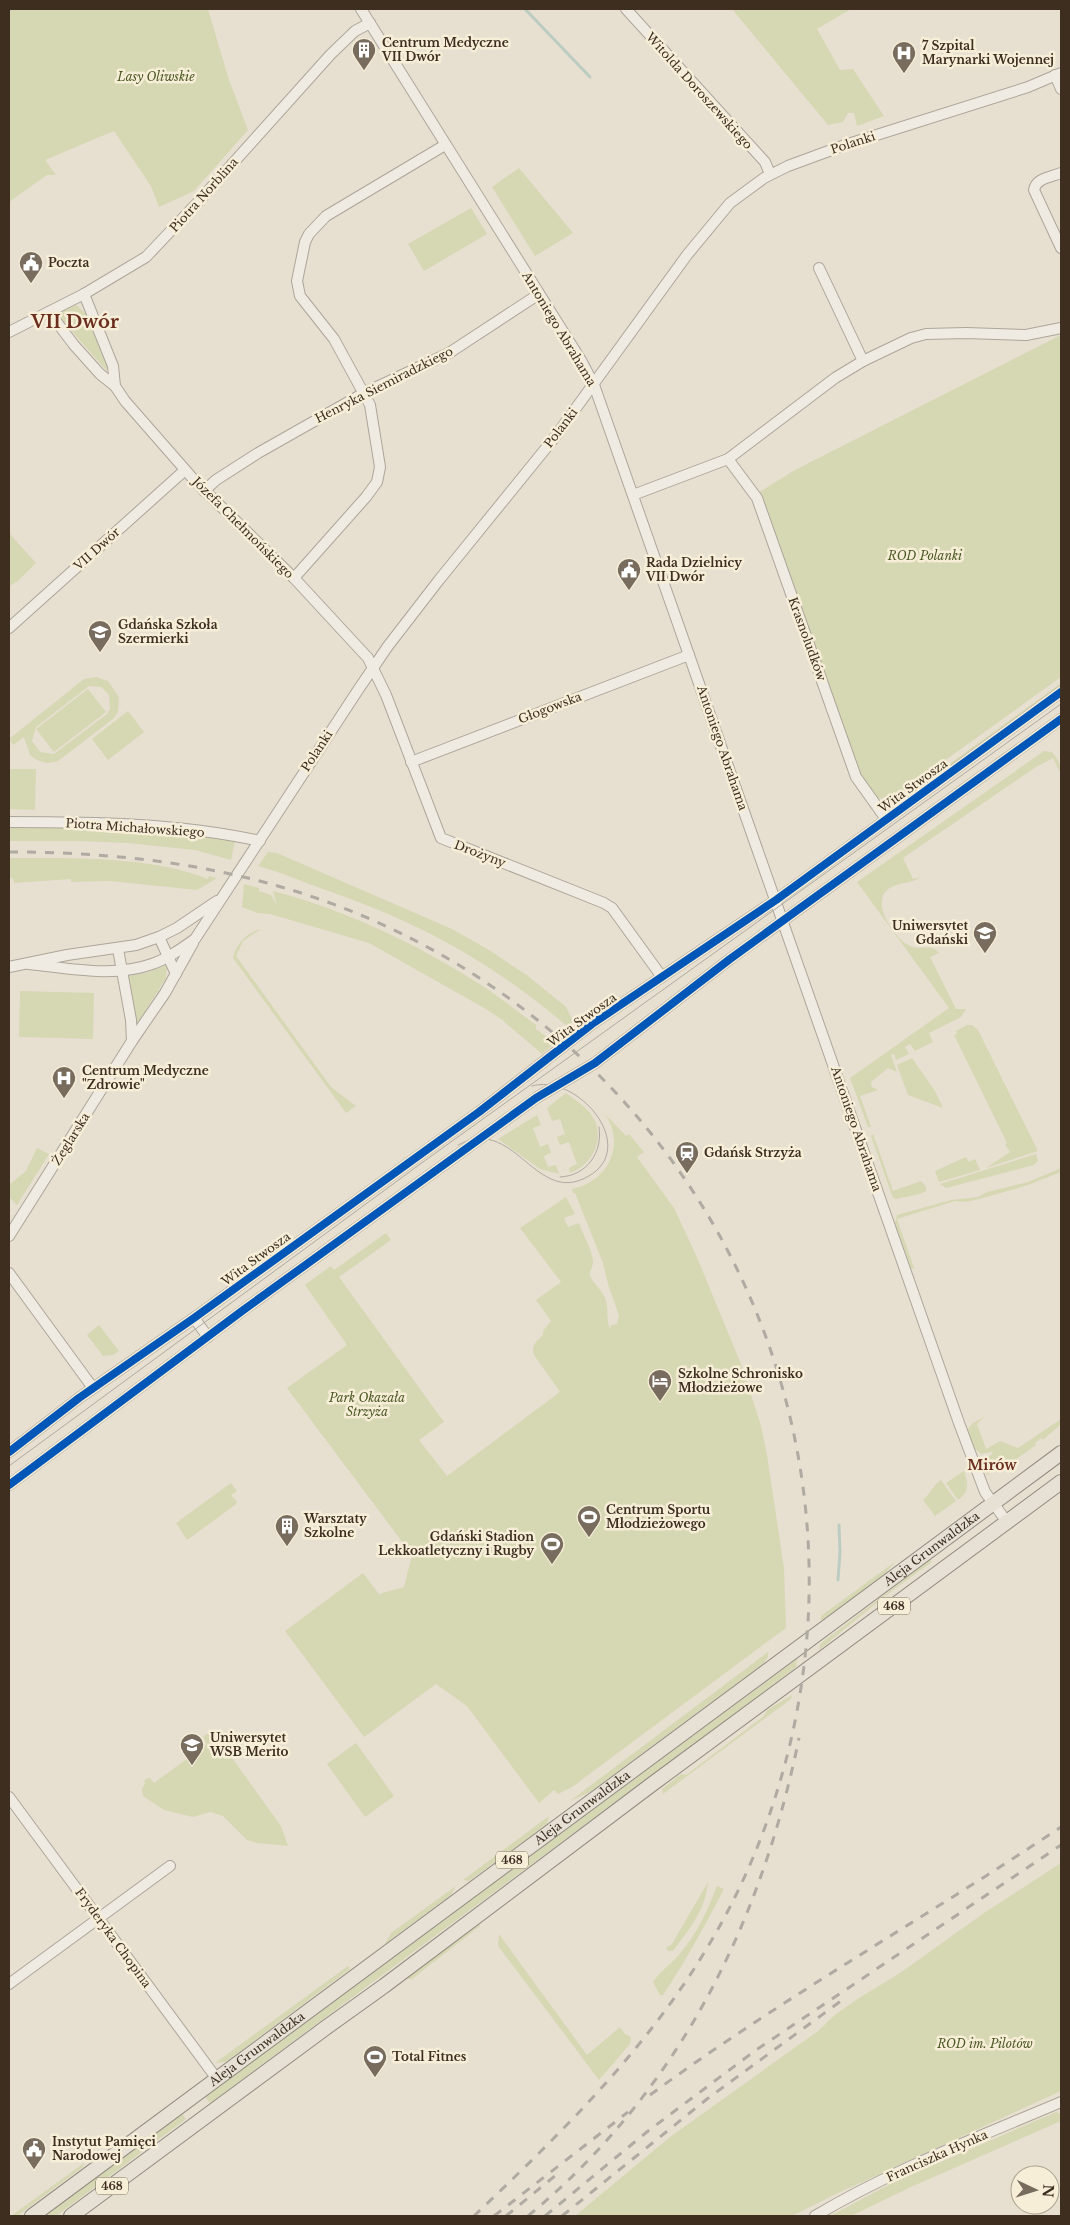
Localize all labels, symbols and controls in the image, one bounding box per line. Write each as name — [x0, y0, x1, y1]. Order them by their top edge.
street label: Witolda Doroszewskiego — [642, 28, 756, 152]
place label: Centrum Medyczne VII Dwór — [381, 35, 509, 64]
building icon: Centrum Medyczne VII Dwór — [351, 37, 377, 71]
place label: 7 Szpital Marynarki Wojennej — [922, 38, 1054, 67]
hospital icon: 7 Szpital Marynarki Wojennej — [891, 40, 917, 74]
park label: Lasy Oliwskie — [116, 69, 195, 84]
street label: Polanki — [829, 128, 877, 157]
street label: Piotra Norblina — [166, 154, 241, 235]
public building icon: Poczta — [18, 250, 44, 284]
place label: Poczta — [48, 255, 89, 270]
street label: Antoniego Abrahama — [519, 268, 600, 389]
district label: VII Dwór — [30, 311, 119, 333]
street label: Henryka Siemiradzkiego — [312, 343, 455, 426]
street label: Polanki — [541, 405, 580, 451]
street label: Józefa Chełmońskiego — [188, 472, 297, 582]
street label: VII Dwór — [70, 524, 123, 574]
park label: ROD Polanki — [887, 548, 963, 563]
place label: Rada Dzielnicy VII Dwór — [645, 555, 742, 584]
public building icon: Rada Dzielnicy VII Dwór — [616, 557, 642, 591]
street label: Krasnoludków — [785, 595, 830, 684]
place label: Gdańska Szkoła Szermierki — [118, 617, 218, 646]
school or university icon: Gdańska Szkoła Szermierki — [87, 619, 113, 653]
street label: Antoniego Abrahama — [694, 683, 751, 813]
street label: Głogowska — [516, 688, 584, 726]
street label: Polanki — [298, 727, 335, 774]
street label: Wita Stwosza — [875, 755, 950, 816]
street label: Piotra Michałowskiego — [65, 815, 205, 840]
street label: Drożyny — [452, 837, 508, 870]
place label: Uniwersytet Gdański — [892, 918, 969, 947]
school or university icon: Uniwersytet Gdański — [972, 920, 998, 954]
street label: Wita Stwosza — [544, 989, 619, 1050]
place label: Centrum Medyczne "Zdrowie" — [82, 1063, 209, 1092]
street label: Antoniego Abrahama — [828, 1064, 885, 1194]
hospital icon: Centrum Medyczne "Zdrowie" — [51, 1065, 77, 1099]
street label: Żeglarska — [48, 1109, 93, 1168]
station icon: Gdańsk Strzyża — [674, 1140, 700, 1174]
place label: Gdańsk Strzyża — [704, 1145, 802, 1160]
street label: Wita Stwosza — [218, 1228, 293, 1289]
place label: Szkolne Schronisko Młodzieżowe — [678, 1366, 803, 1395]
hotel icon: Szkolne Schronisko Młodzieżowe — [647, 1368, 673, 1402]
park label: Park Okazała Strzyża — [328, 1390, 405, 1419]
district label: Mirów — [967, 1456, 1017, 1474]
place label: Centrum Sportu Młodzieżowego — [606, 1502, 711, 1531]
sports icon: Centrum Sportu Młodzieżowego — [576, 1504, 602, 1538]
street label: Aleja Grunwaldzka — [880, 1508, 982, 1590]
place label: Warsztaty Szkolne — [303, 1511, 367, 1540]
building icon: Warsztaty Szkolne — [274, 1513, 300, 1547]
place label: Gdański Stadion Lekkoatletyczny i Rugby — [378, 1529, 534, 1558]
sports icon: Gdański Stadion Lekkoatletyczny i Rugby — [539, 1531, 565, 1565]
road number: 468 — [878, 1598, 910, 1614]
place label: Uniwersytet WSB Merito — [209, 1730, 289, 1759]
school or university icon: Uniwersytet WSB Merito — [179, 1732, 205, 1766]
street label: Aleja Grunwaldzka — [530, 1767, 633, 1849]
road number: 468 — [496, 1852, 528, 1868]
street label: Fryderyka Chopina — [72, 1885, 155, 1991]
street label: Aleja Grunwaldzka — [205, 2008, 308, 2090]
park label: ROD im. Pilotów — [936, 2036, 1033, 2051]
sports icon: Total Fitnes — [362, 2044, 388, 2078]
place label: Total Fitnes — [392, 2049, 467, 2064]
street label: Franciszka Hynka — [884, 2126, 990, 2185]
place label: Instytut Pamięci Narodowej — [52, 2134, 156, 2163]
public building icon: Instytut Pamięci Narodowej — [21, 2136, 47, 2170]
north arrow — [1010, 2165, 1060, 2215]
road number: 468 — [96, 2178, 128, 2194]
text: N — [1039, 2184, 1057, 2198]

